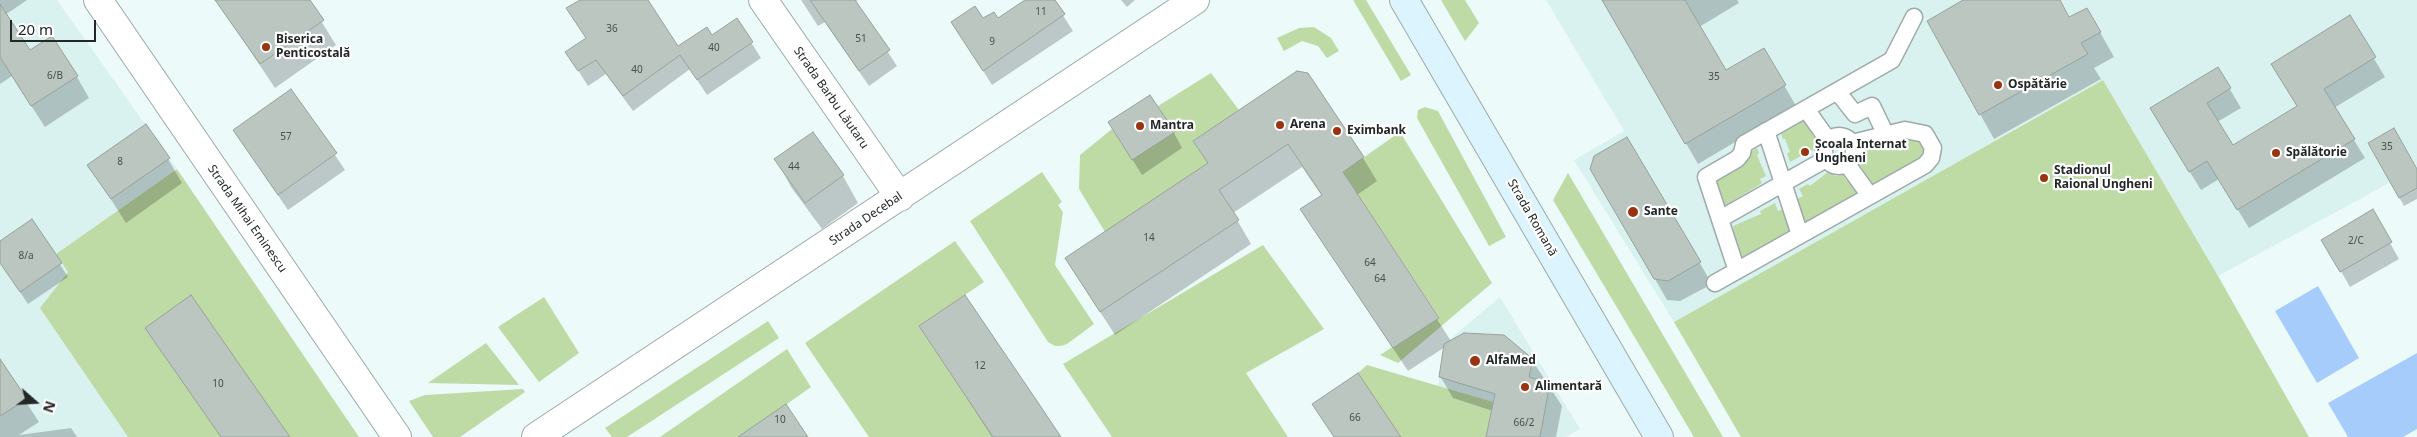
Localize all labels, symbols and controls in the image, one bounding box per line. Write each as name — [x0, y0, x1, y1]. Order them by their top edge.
house number: 11 — [1035, 6, 1047, 18]
scale bar — [12, 10, 99, 42]
text: 20 m — [18, 19, 53, 39]
house number: 36 — [606, 23, 618, 35]
place label: Biserica Penticostală — [276, 33, 350, 61]
house number: 51 — [855, 33, 867, 45]
house number: 9 — [989, 36, 995, 48]
marker: Biserica Penticostală — [260, 41, 272, 53]
house number: 40 — [708, 42, 720, 54]
street label: Strada Barbu Lăutaru — [790, 44, 872, 152]
house number: 40 — [631, 64, 643, 76]
house number: 6/B — [47, 70, 63, 82]
house number: 35 — [1708, 71, 1720, 83]
place label: Ospătărie — [2008, 78, 2067, 92]
marker: Ospătărie — [1992, 79, 2004, 91]
place label: Arena — [1290, 118, 1326, 132]
place label: Mantra — [1150, 119, 1194, 133]
marker: Arena — [1274, 119, 1286, 131]
marker: Mantra — [1134, 120, 1146, 132]
place label: Eximbank — [1347, 124, 1406, 138]
marker: Eximbank — [1331, 125, 1343, 137]
house number: 57 — [280, 131, 292, 143]
place label: Școala Internat Ungheni — [1815, 138, 1907, 166]
house number: 35 — [2381, 141, 2393, 153]
marker: Școala Internat Ungheni — [1799, 146, 1811, 158]
place label: Spălătorie — [2286, 146, 2347, 160]
marker: Spălătorie — [2270, 147, 2282, 159]
house number: 8 — [117, 156, 123, 168]
house number: 44 — [788, 161, 800, 173]
street label: Strada Mihai Eminescu — [204, 162, 290, 276]
place label: Stadionul Raional Ungheni — [2054, 164, 2153, 192]
marker: Stadionul Raional Ungheni — [2038, 172, 2050, 184]
street label: Strada Romană — [1504, 177, 1560, 259]
street label: Strada Decebal — [827, 189, 905, 249]
marker: Sante — [1626, 205, 1640, 219]
place label: Sante — [1644, 205, 1678, 219]
house number: 14 — [1143, 232, 1155, 244]
house number: 2/C — [2348, 235, 2364, 247]
house number: 8/a — [18, 250, 34, 262]
house number: 64 — [1364, 257, 1376, 269]
house number: 64 — [1374, 273, 1386, 285]
marker: AlfaMed — [1468, 354, 1482, 368]
place label: AlfaMed — [1486, 354, 1536, 368]
house number: 12 — [974, 360, 986, 372]
north arrow — [10, 377, 60, 427]
house number: 10 — [212, 378, 224, 390]
place label: Alimentară — [1535, 380, 1602, 394]
marker: Alimentară — [1519, 381, 1531, 393]
text: N — [39, 399, 60, 416]
house number: 66 — [1349, 412, 1361, 424]
house number: 10 — [774, 414, 786, 426]
house number: 66/2 — [1514, 417, 1534, 429]

